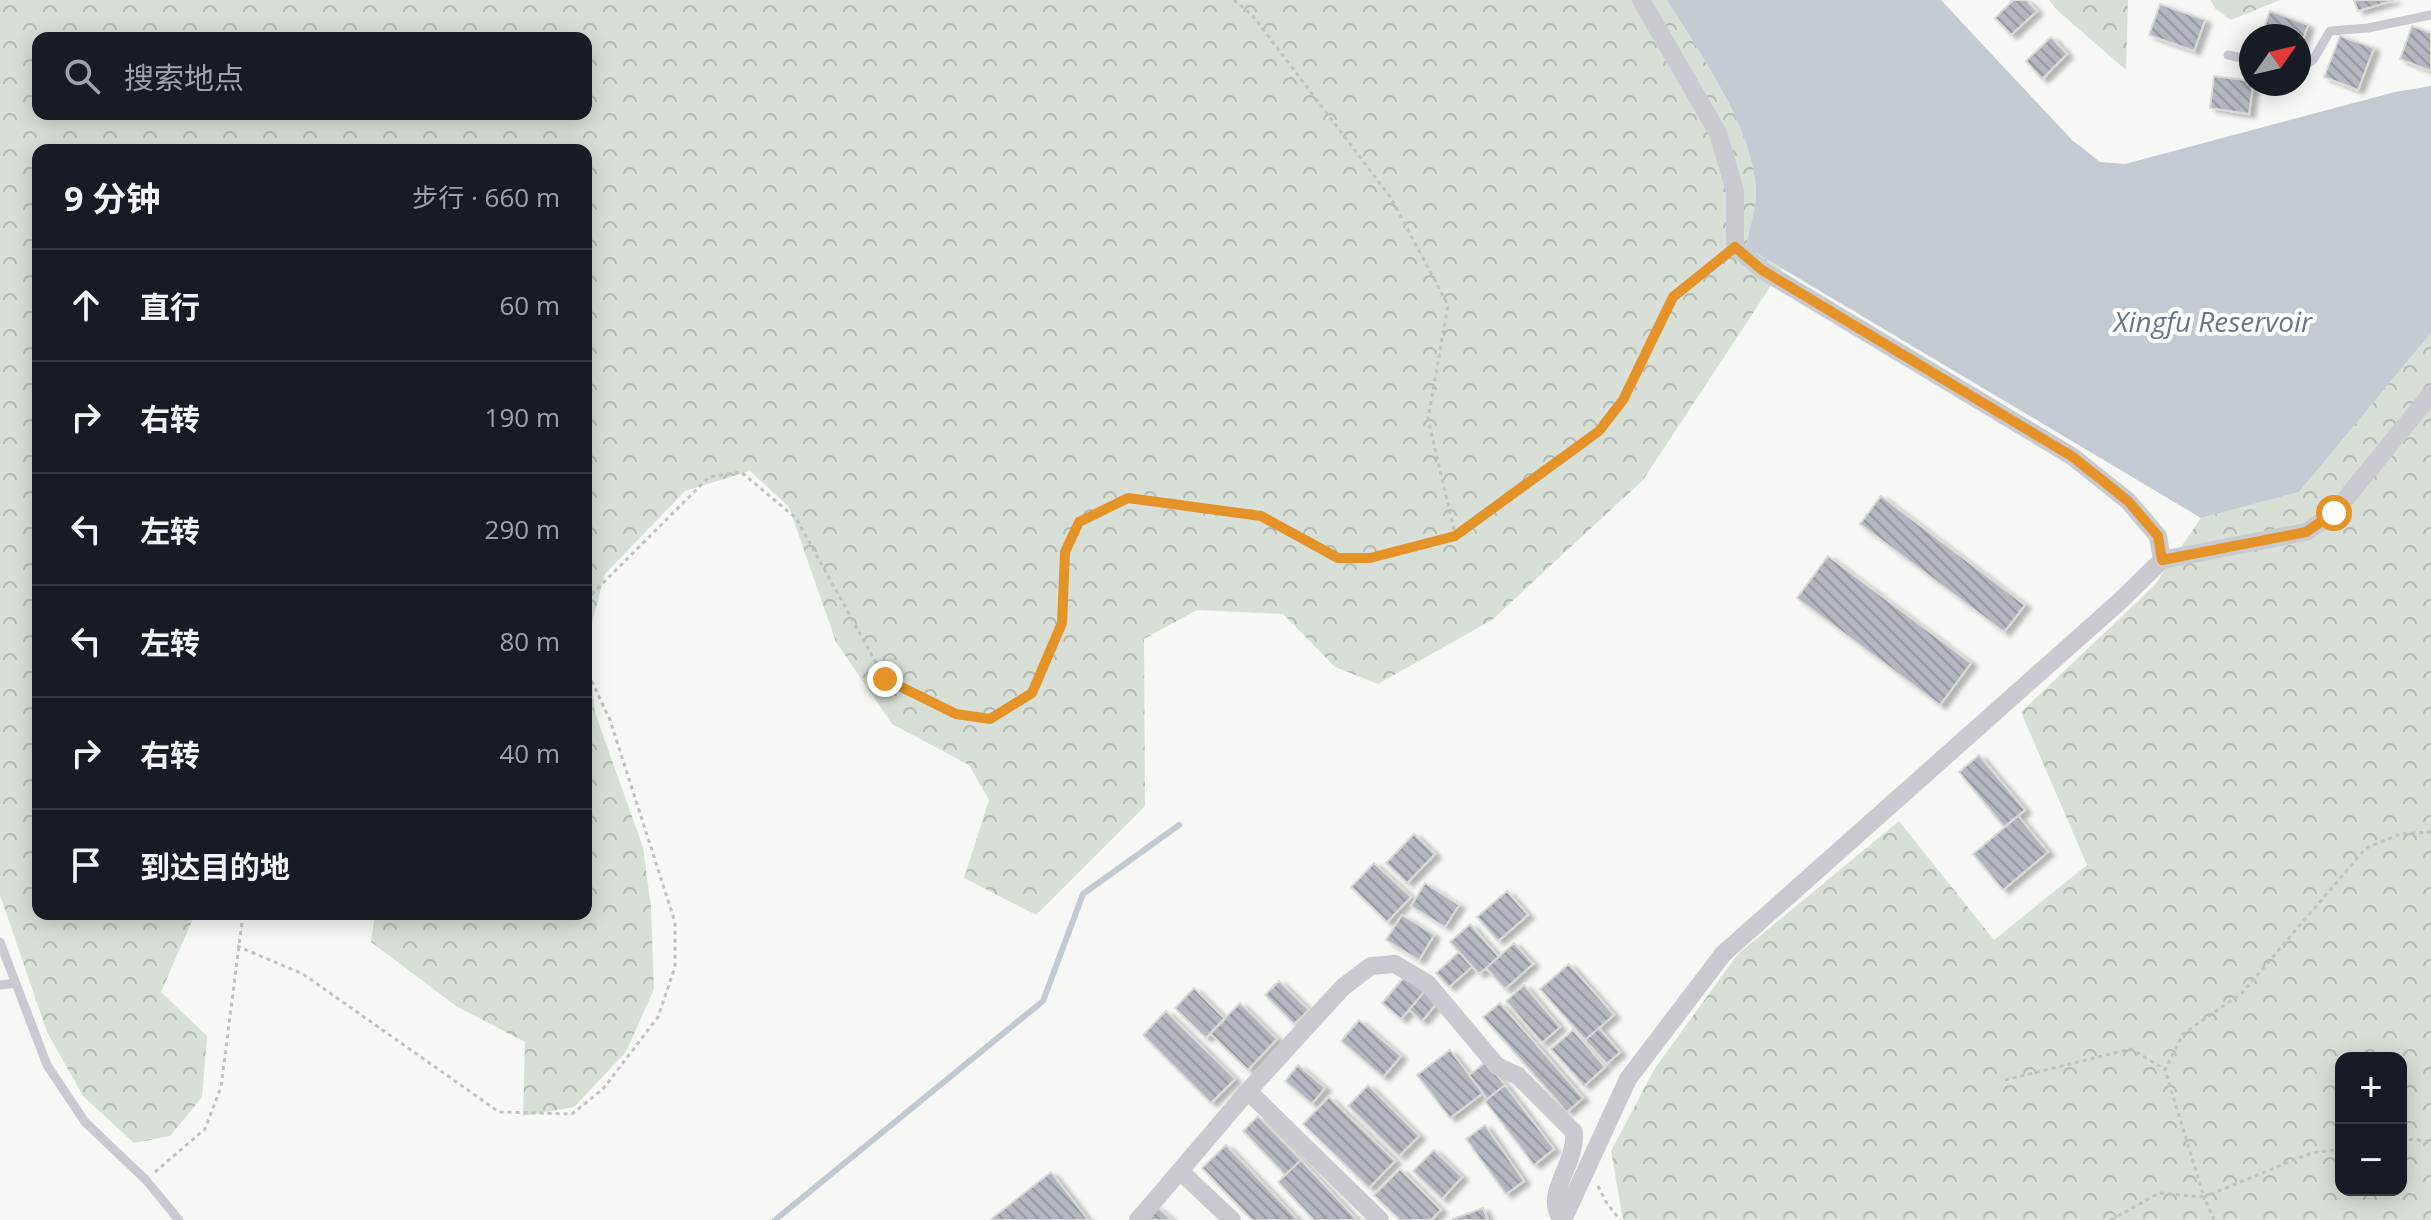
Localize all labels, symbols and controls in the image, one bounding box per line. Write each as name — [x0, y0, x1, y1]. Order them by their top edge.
north arrow — [2239, 24, 2311, 96]
search box — [32, 32, 592, 120]
icon: search — [60, 54, 104, 98]
text: 搜索地点 — [124, 57, 244, 98]
text: 9 分钟 — [64, 175, 160, 221]
text: 步行 · 660 m — [412, 179, 560, 215]
icon: ahead — [64, 283, 108, 327]
text: 直行 — [140, 286, 200, 327]
text: 60 m — [499, 287, 560, 323]
water label: Xingfu Reservoir — [2112, 302, 2313, 340]
icon: right — [64, 395, 108, 439]
text: 右转 — [140, 398, 200, 439]
text: 190 m — [485, 399, 560, 435]
route start — [2316, 495, 2352, 531]
icon: left — [64, 507, 108, 551]
text: 左转 — [140, 510, 200, 551]
text: 290 m — [485, 511, 560, 547]
icon: left — [64, 619, 108, 663]
text: 左转 — [140, 622, 200, 663]
text: 80 m — [499, 623, 560, 659]
route end — [867, 661, 903, 697]
icon: right — [64, 731, 108, 775]
text: 右转 — [140, 734, 200, 775]
text: 40 m — [499, 735, 560, 771]
icon: arrive — [64, 843, 108, 887]
text: 到达目的地 — [140, 846, 290, 887]
map controls — [2335, 1052, 2407, 1196]
button: + — [2335, 1052, 2407, 1124]
button: − — [2335, 1124, 2407, 1196]

